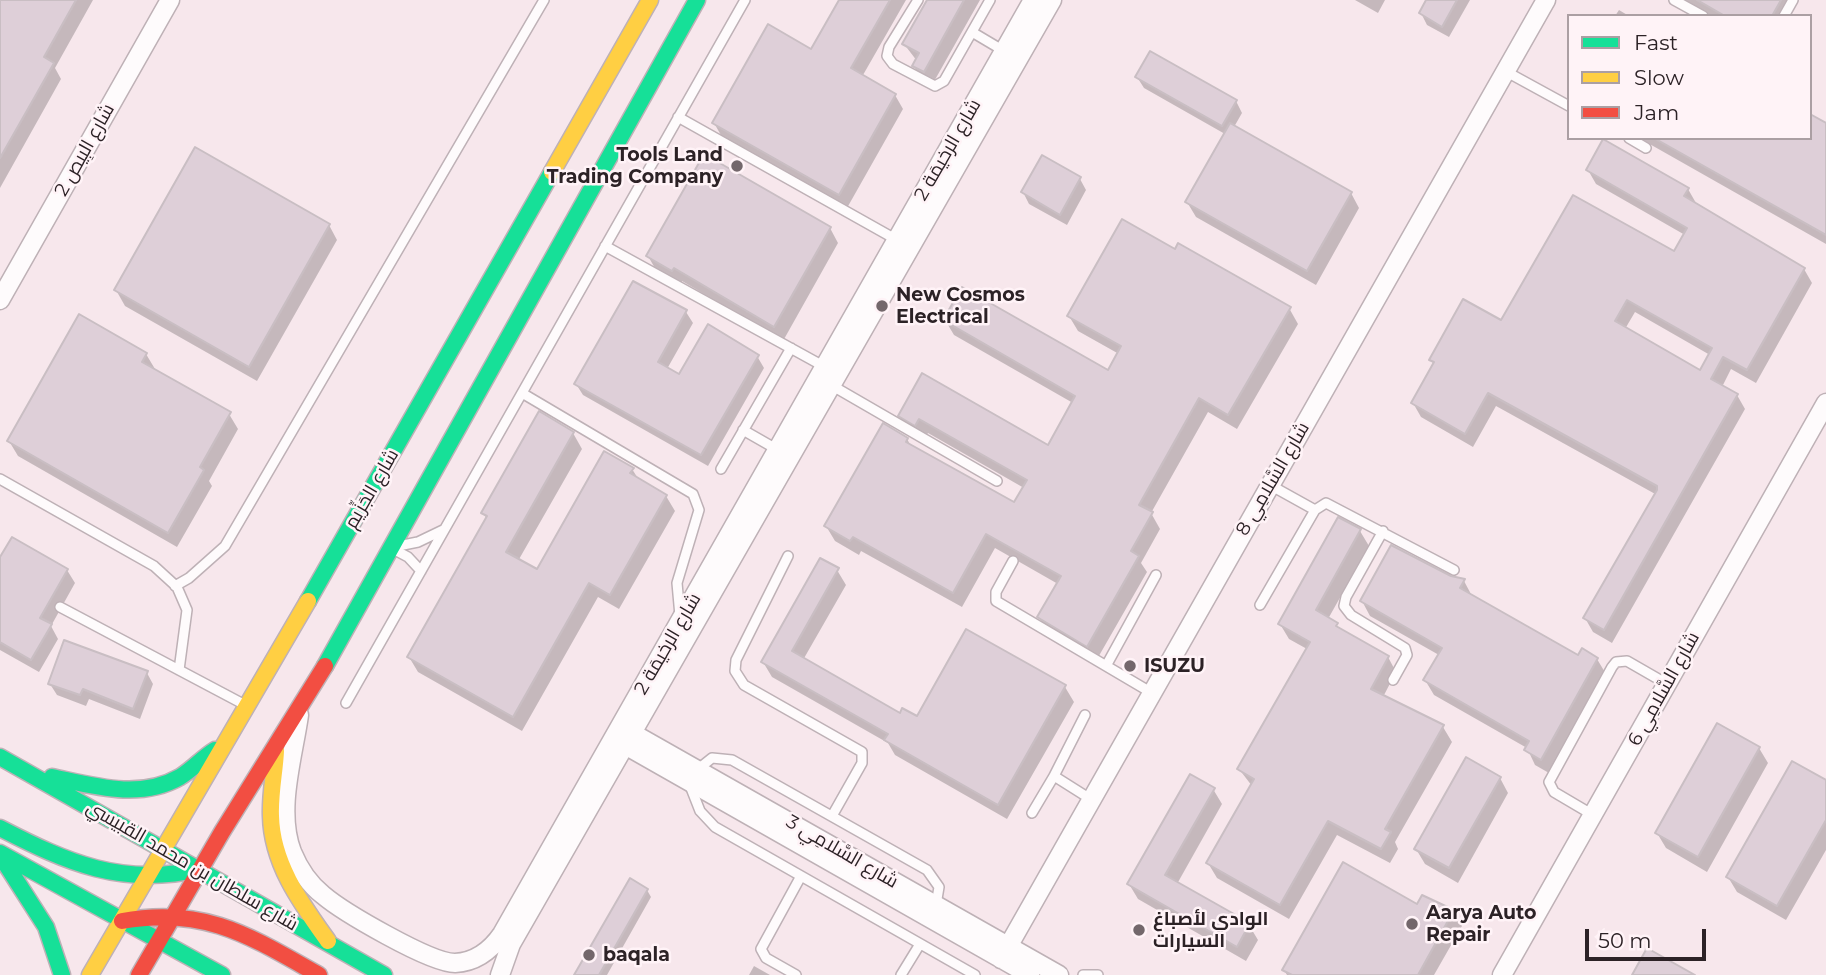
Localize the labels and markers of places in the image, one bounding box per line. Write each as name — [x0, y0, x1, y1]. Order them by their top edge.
place label: Tools Land Trading Company — [547, 144, 723, 188]
marker: Tools Land Trading Company — [729, 158, 745, 174]
place label: New Cosmos Electrical — [896, 284, 1025, 328]
marker: New Cosmos Electrical — [874, 298, 890, 314]
place label: ISUZU — [1144, 655, 1205, 677]
marker: ISUZU — [1122, 658, 1138, 674]
place label: Aarya Auto Repair — [1426, 902, 1536, 946]
place label: الوادي لأصباغ السيارات — [1153, 908, 1269, 952]
marker: Aarya Auto Repair — [1404, 916, 1420, 932]
marker: الوادي لأصباغ السيارات — [1131, 922, 1147, 938]
place label: baqala — [603, 944, 670, 966]
marker: baqala — [581, 947, 597, 963]

